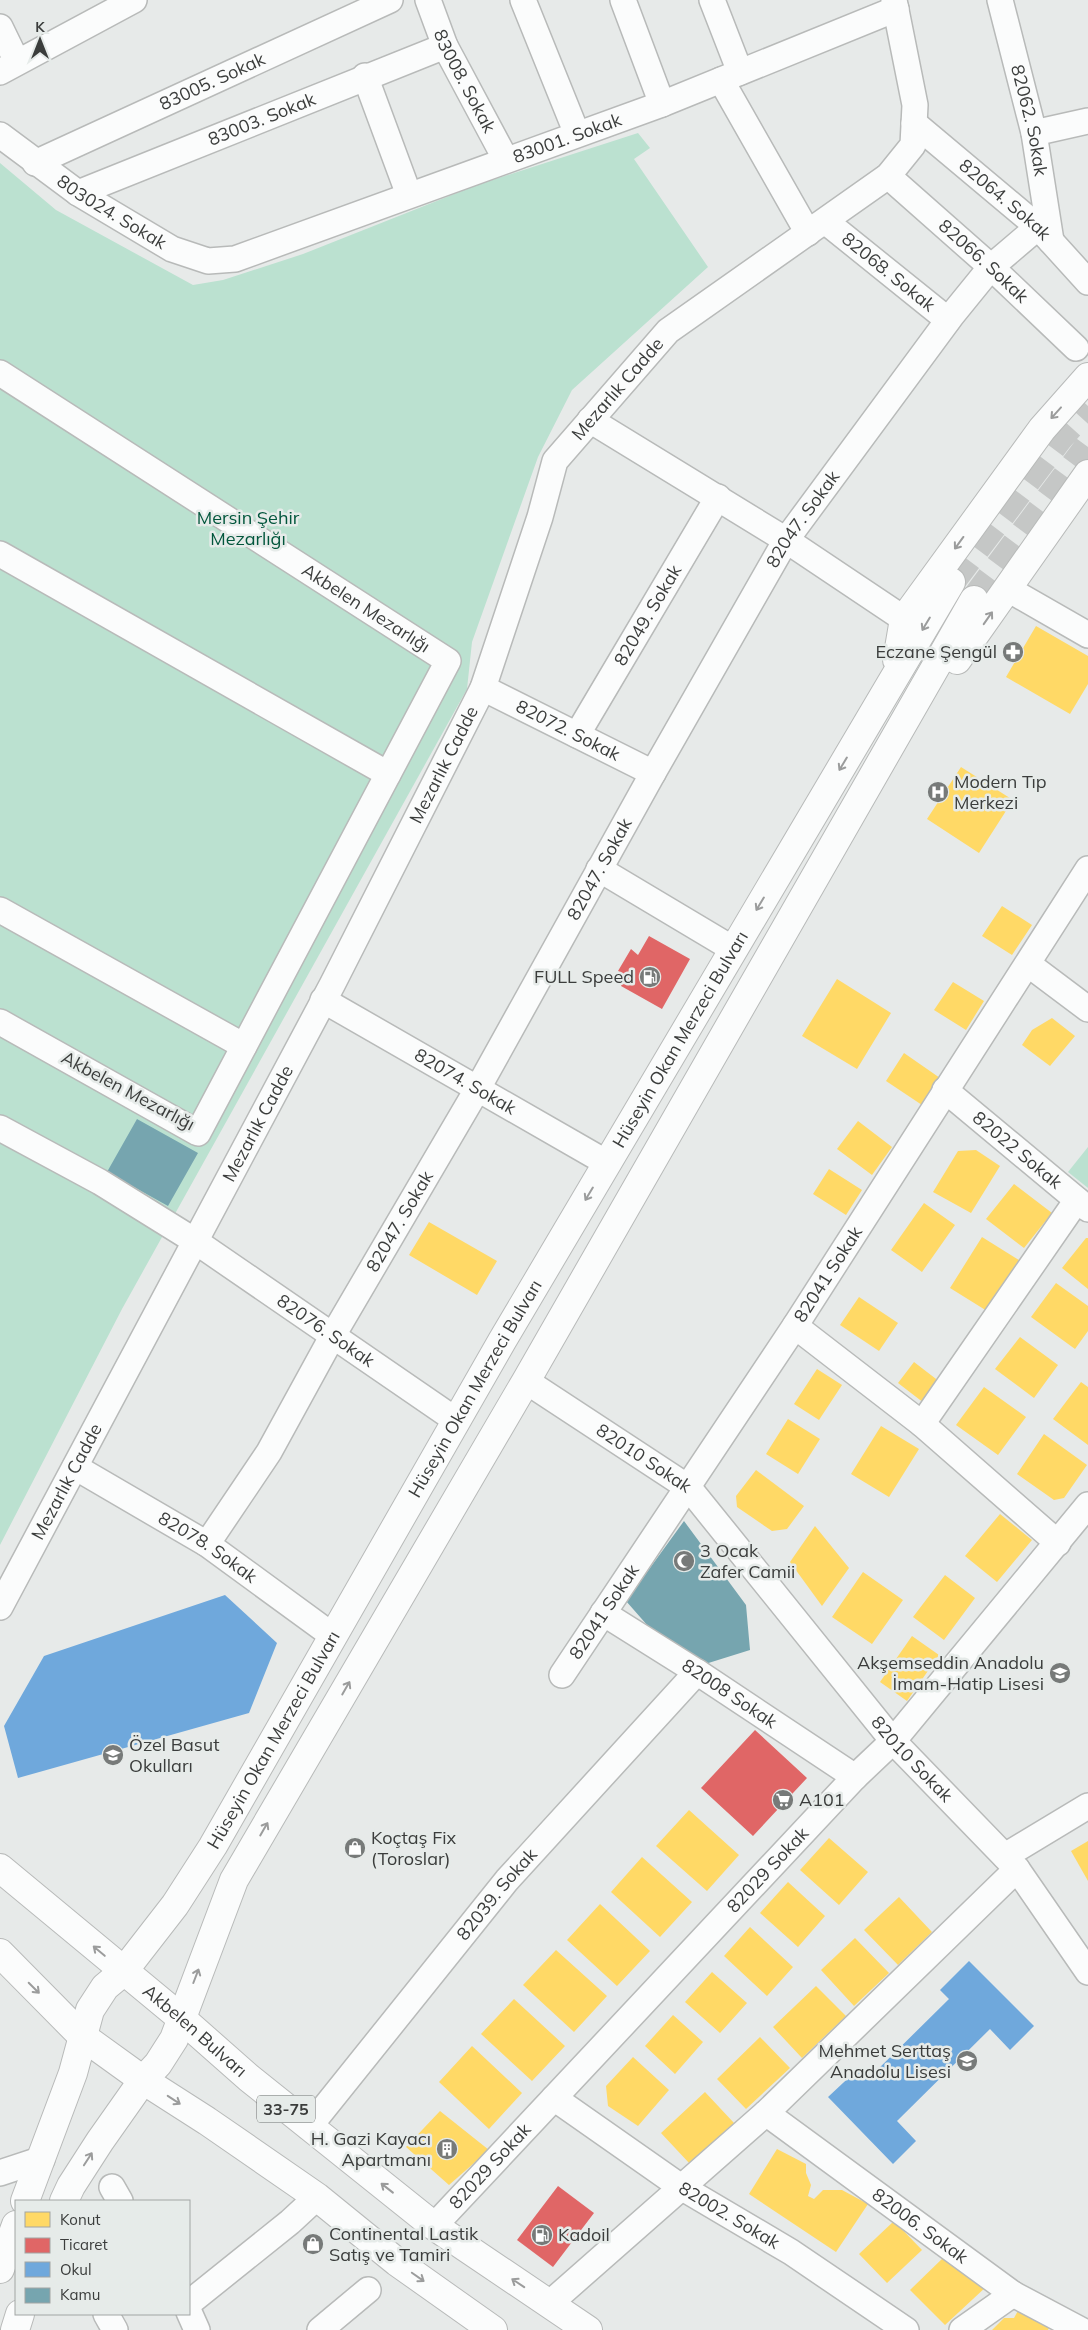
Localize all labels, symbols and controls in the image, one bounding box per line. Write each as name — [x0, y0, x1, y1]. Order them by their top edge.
north arrow — [15, 15, 65, 65]
text: K — [35, 18, 45, 36]
street label: 83008. Sokak — [429, 26, 502, 137]
street label: 83005. Sokak — [156, 47, 269, 115]
street label: 82062. Sokak — [1006, 62, 1053, 178]
street label: 83003. Sokak — [205, 87, 319, 151]
street label: 83001. Sokak — [510, 108, 625, 168]
street label: 82064. Sokak — [955, 154, 1057, 245]
street label: 803024. Sokak — [53, 169, 172, 255]
street label: 82066. Sokak — [934, 214, 1034, 308]
street label: 82068. Sokak — [837, 227, 941, 317]
street label: Mezarlık Cadde — [566, 332, 668, 445]
one-way arrow — [1050, 407, 1061, 420]
street label: 82047. Sokak — [761, 465, 845, 572]
park label: Mersin Şehir Mezarlığı — [197, 506, 300, 550]
one-way arrow — [954, 536, 964, 550]
street label: Akbelen Mezarlığı — [298, 558, 435, 658]
street label: 82049. Sokak — [609, 560, 687, 670]
one-way arrow — [983, 611, 993, 625]
one-way arrow — [920, 616, 930, 630]
place label: Eczane Şengül — [875, 640, 997, 663]
pharmacy icon: Eczane Şengül — [1001, 640, 1025, 664]
street label: 82072. Sokak — [512, 694, 625, 766]
street label: Mezarlık Cadde — [404, 702, 483, 827]
one-way arrow — [837, 756, 847, 770]
place label: Modern Tıp Merkezi — [954, 770, 1047, 814]
hospital icon: Modern Tıp Merkezi — [926, 780, 950, 804]
street label: 82047. Sokak — [561, 813, 637, 924]
one-way arrow — [755, 896, 765, 910]
street label: Hüseyin Okan Merzeci Bulvarı — [607, 927, 753, 1152]
place label: FULL Speed — [534, 965, 634, 988]
fuel station icon: FULL Speed — [638, 965, 662, 989]
street label: 82074. Sokak — [410, 1043, 521, 1120]
street label: Akbelen Mezarlığı — [58, 1046, 199, 1135]
street label: Mezarlık Cadde — [217, 1061, 298, 1186]
street label: 82022 Sokak — [968, 1106, 1068, 1194]
street label: 82047. Sokak — [361, 1166, 438, 1276]
one-way arrow — [583, 1187, 593, 1201]
street label: 82041 Sokak — [788, 1221, 867, 1326]
street label: Hüseyin Okan Merzeci Bulvarı — [403, 1275, 547, 1501]
street label: 82076. Sokak — [273, 1289, 380, 1372]
street label: 82010 Sokak — [592, 1418, 697, 1498]
street label: Mezarlık Cadde — [26, 1419, 107, 1544]
street label: 82078. Sokak — [154, 1506, 262, 1588]
place label: 3 Ocak Zafer Camii — [700, 1539, 795, 1583]
mosque icon: 3 Ocak Zafer Camii — [672, 1549, 696, 1573]
street label: 82041 Sokak — [564, 1559, 644, 1663]
street label: Hüseyin Okan Merzeci Bulvarı — [202, 1626, 345, 1853]
place label: Akşemseddin Anadolu İmam-Hatip Lisesi — [857, 1651, 1044, 1695]
street label: 82008 Sokak — [678, 1653, 782, 1733]
school or university icon: Akşemseddin Anadolu İmam-Hatip Lisesi — [1048, 1661, 1072, 1685]
one-way arrow — [341, 1682, 351, 1696]
street label: 82010 Sokak — [866, 1711, 958, 1807]
place label: Özel Basut Okulları — [129, 1733, 220, 1777]
school or university icon: Özel Basut Okulları — [101, 1743, 125, 1767]
supermarket icon: A101 — [771, 1788, 795, 1812]
place label: A101 — [799, 1788, 845, 1811]
street label: 82029 Sokak — [722, 1821, 814, 1917]
one-way arrow — [259, 1822, 269, 1836]
place label: Koçtaş Fix (Toroslar) — [371, 1826, 457, 1870]
shop icon: Koçtaş Fix (Toroslar) — [343, 1836, 367, 1860]
street label: 82039. Sokak — [451, 1842, 542, 1945]
one-way arrow — [93, 1946, 106, 1957]
one-way arrow — [192, 1969, 201, 1984]
street label: Akbelen Bulvarı — [138, 1979, 252, 2082]
one-way arrow — [28, 1982, 40, 1994]
place label: Mehmet Serttaş Anadolu Lisesi — [819, 2039, 951, 2083]
school or university icon: Mehmet Serttaş Anadolu Lisesi — [955, 2049, 979, 2073]
one-way arrow — [166, 2095, 180, 2105]
road number: 33-75 — [257, 2096, 315, 2122]
street label: 82029 Sokak — [444, 2117, 536, 2214]
place label: H. Gazi Kayacı Apartmanı — [311, 2127, 431, 2171]
building icon: H. Gazi Kayacı Apartmanı — [435, 2137, 459, 2161]
one-way arrow — [83, 2152, 93, 2166]
street label: 82002. Sokak — [675, 2176, 785, 2254]
one-way arrow — [380, 2183, 393, 2194]
street label: 82006. Sokak — [868, 2183, 974, 2269]
legend — [15, 2200, 190, 2315]
text: Konut — [60, 2210, 101, 2229]
place label: Continental Lastik Satış ve Tamiri — [329, 2222, 479, 2266]
fuel station icon: Kadoil — [530, 2223, 554, 2247]
place label: Kadoil — [558, 2223, 610, 2246]
shop icon: Continental Lastik Satış ve Tamiri — [301, 2232, 325, 2256]
text: Ticaret — [60, 2235, 108, 2254]
text: Okul — [60, 2260, 92, 2279]
one-way arrow — [411, 2272, 425, 2282]
one-way arrow — [512, 2278, 526, 2288]
text: Kamu — [60, 2285, 100, 2304]

